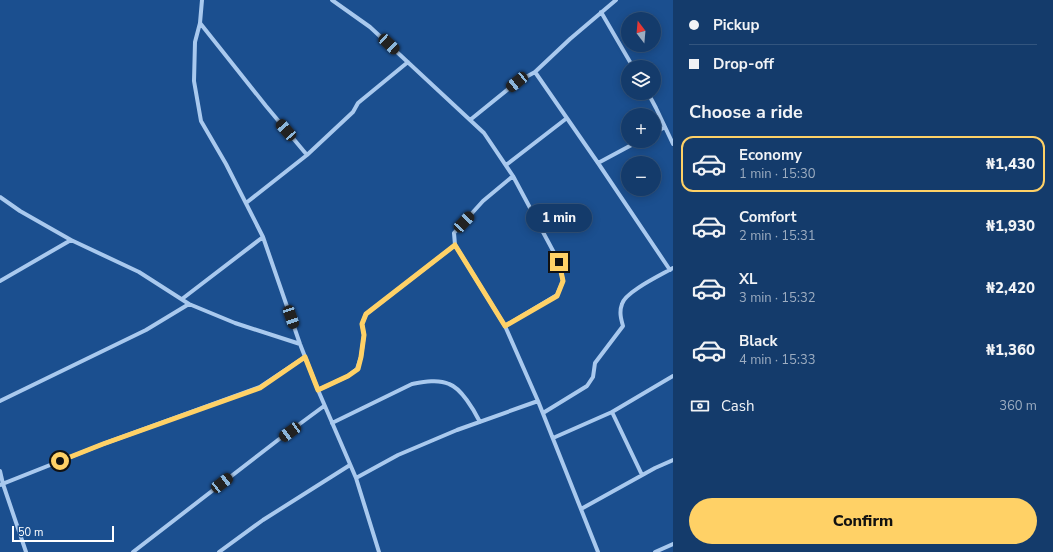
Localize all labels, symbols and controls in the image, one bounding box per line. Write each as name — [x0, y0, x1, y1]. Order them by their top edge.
north arrow — [621, 12, 661, 52]
map controls — [621, 12, 661, 196]
text: Pickup — [713, 15, 759, 35]
car — [376, 31, 402, 57]
text: Drop-off — [713, 54, 774, 74]
button: layers — [621, 60, 661, 100]
car — [504, 70, 530, 94]
text: Choose a ride — [689, 100, 803, 124]
button: + — [621, 108, 661, 148]
car — [274, 117, 298, 143]
text: Economy — [739, 145, 802, 165]
icon: car — [691, 146, 727, 182]
text: ₦1,430 — [986, 154, 1035, 174]
button: − — [621, 156, 661, 196]
text: 1 min · 15:30 — [739, 165, 815, 183]
callout: 1 min — [526, 204, 592, 232]
text: Comfort — [739, 207, 796, 227]
icon: car — [691, 208, 727, 244]
car — [451, 209, 477, 235]
text: 1 min — [542, 209, 576, 227]
text: ₦1,930 — [986, 216, 1035, 236]
text: 2 min · 15:31 — [739, 227, 815, 245]
route end — [550, 253, 568, 271]
text: XL — [739, 269, 758, 289]
icon: car — [691, 270, 727, 306]
text: ₦2,420 — [986, 278, 1035, 298]
text: 3 min · 15:32 — [739, 289, 815, 307]
car — [281, 304, 301, 330]
text: Black — [739, 331, 777, 351]
icon: car — [691, 332, 727, 368]
text: ₦1,360 — [986, 340, 1035, 360]
text: 4 min · 15:33 — [739, 351, 815, 369]
icon: cash — [689, 395, 711, 417]
text: Cash — [721, 396, 755, 416]
text: 360 m — [999, 397, 1037, 415]
car — [277, 420, 303, 444]
route start — [51, 452, 69, 470]
car — [209, 471, 235, 495]
button: Confirm — [689, 498, 1037, 544]
scale bar — [12, 524, 114, 543]
text: 50 m — [18, 525, 43, 540]

